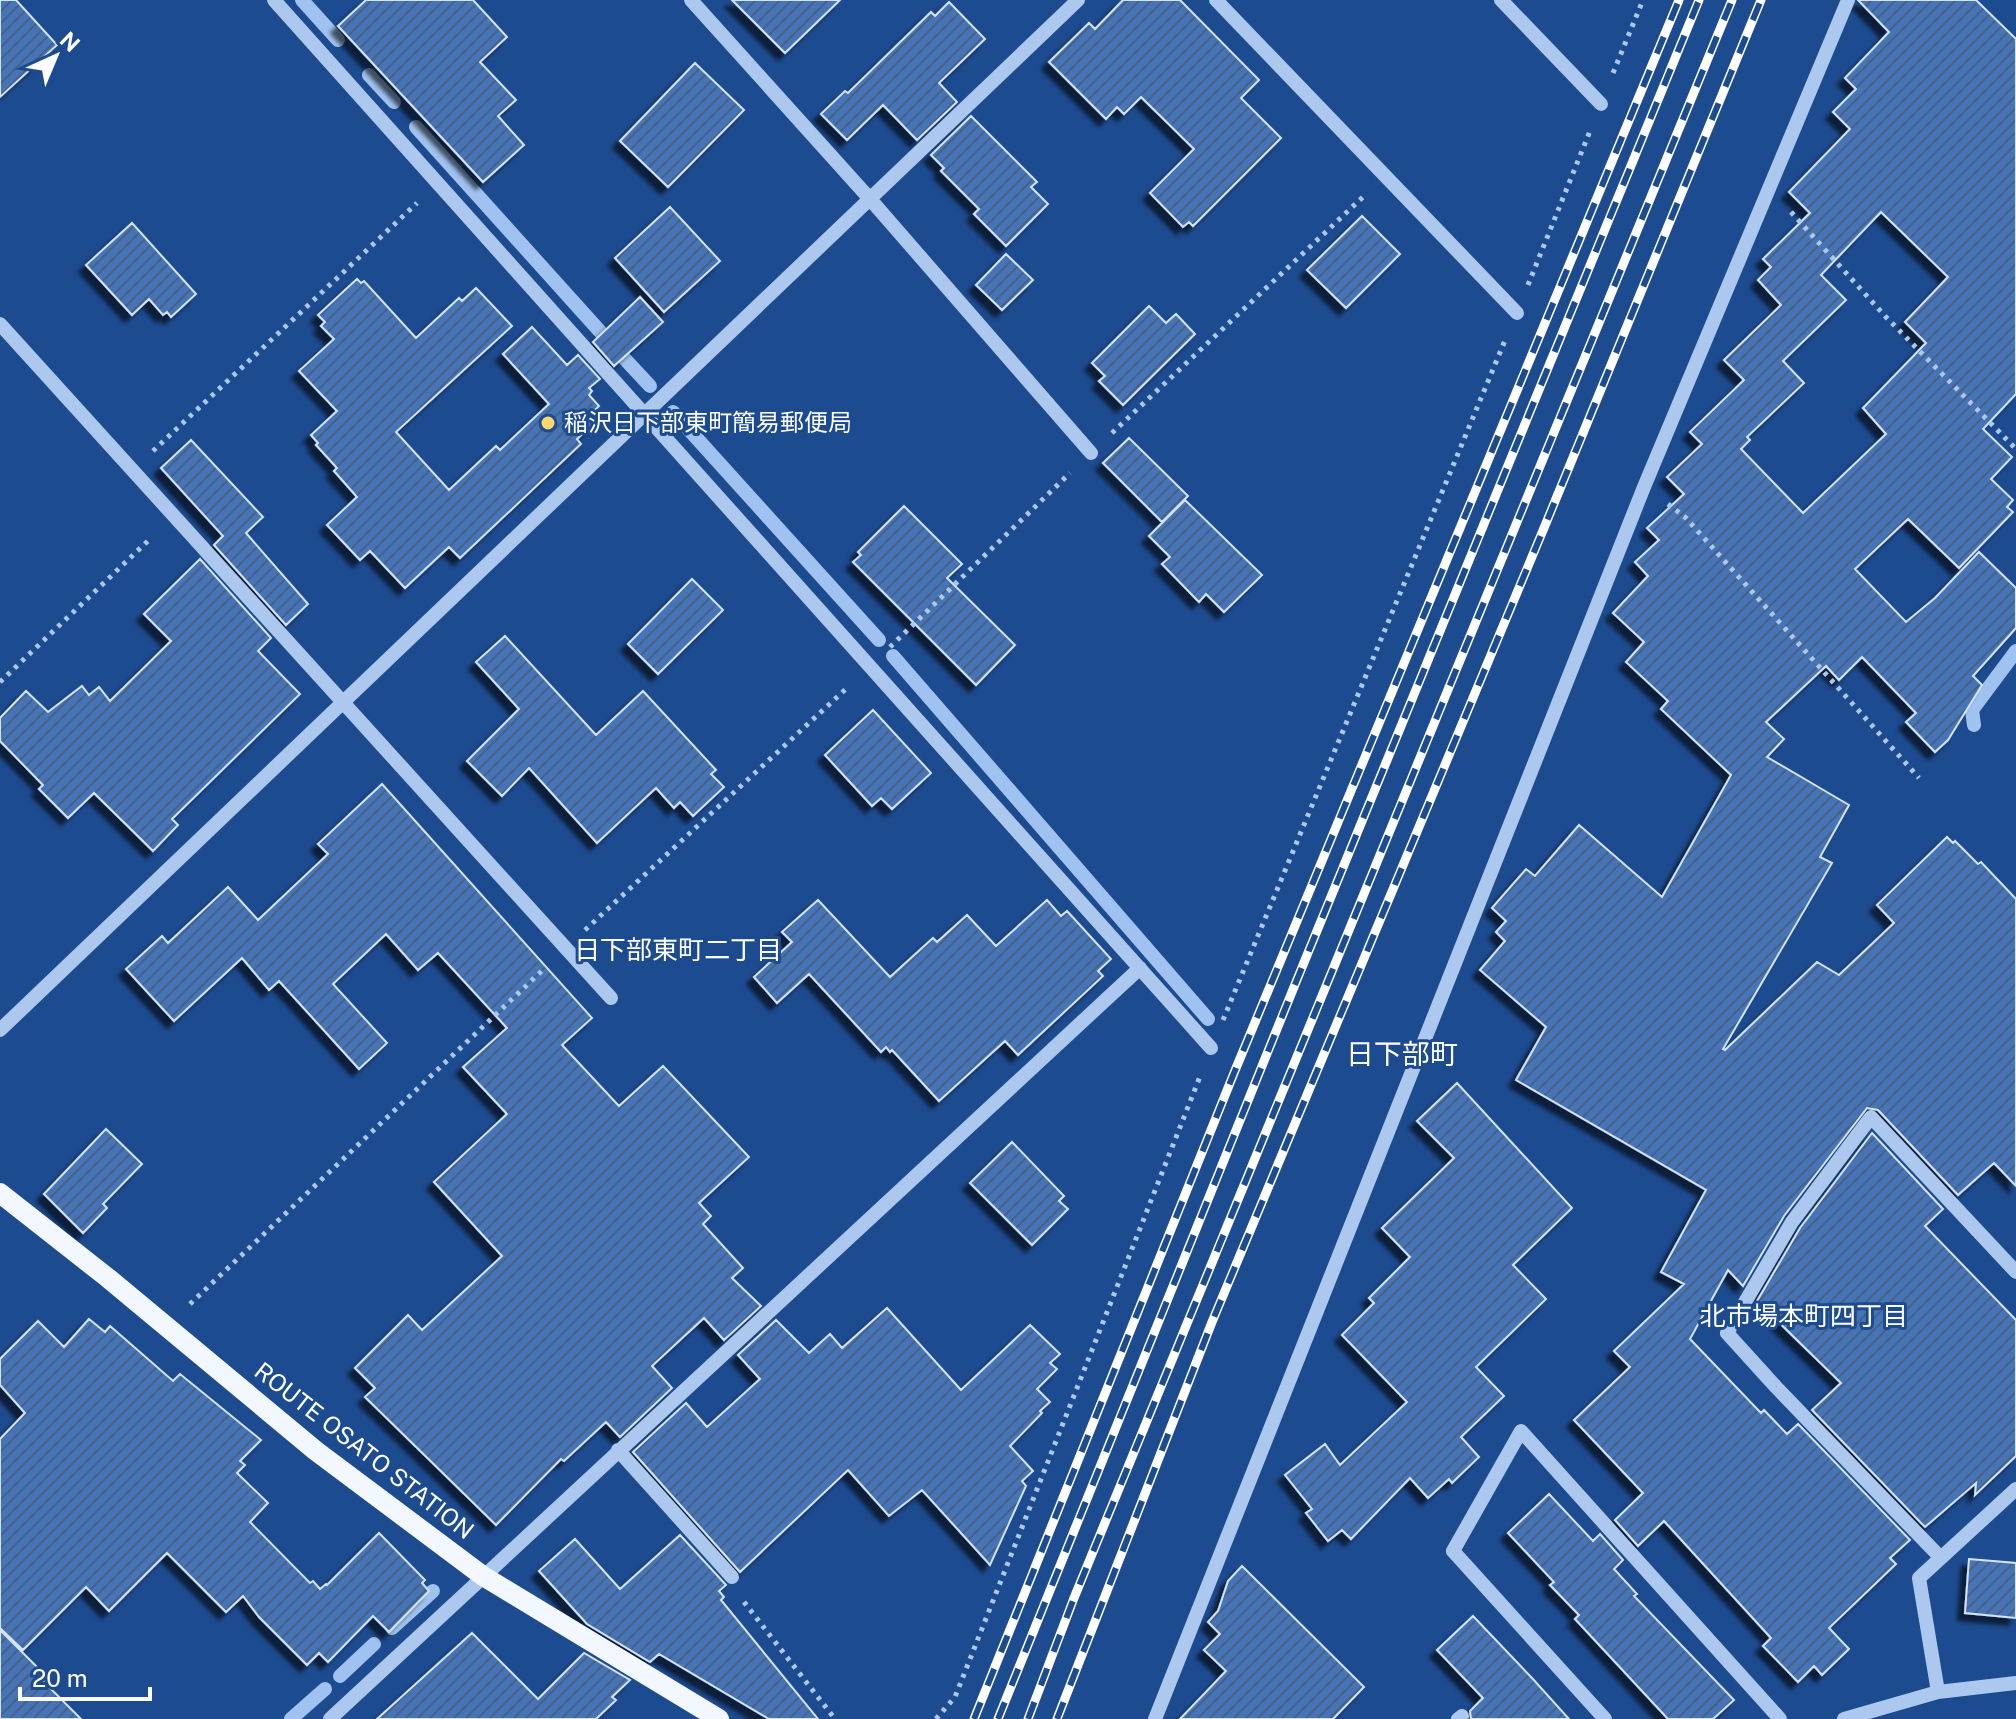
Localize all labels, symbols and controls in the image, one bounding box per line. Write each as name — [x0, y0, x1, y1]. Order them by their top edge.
north arrow — [16, 16, 96, 96]
text: N — [55, 26, 85, 57]
place label: 稲沢日下部東町簡易郵便局 — [564, 408, 852, 436]
marker: 稲沢日下部東町簡易郵便局 — [539, 414, 557, 432]
district label: 日下部東町二丁目 — [574, 934, 782, 965]
district label: 日下部町 — [1346, 1037, 1458, 1070]
district label: 北市場本町四丁目 — [1700, 1300, 1908, 1331]
street label: ROUTE OSATO STATION — [250, 1356, 480, 1544]
scale bar — [20, 1651, 150, 1701]
text: 20 m — [32, 1664, 88, 1692]

